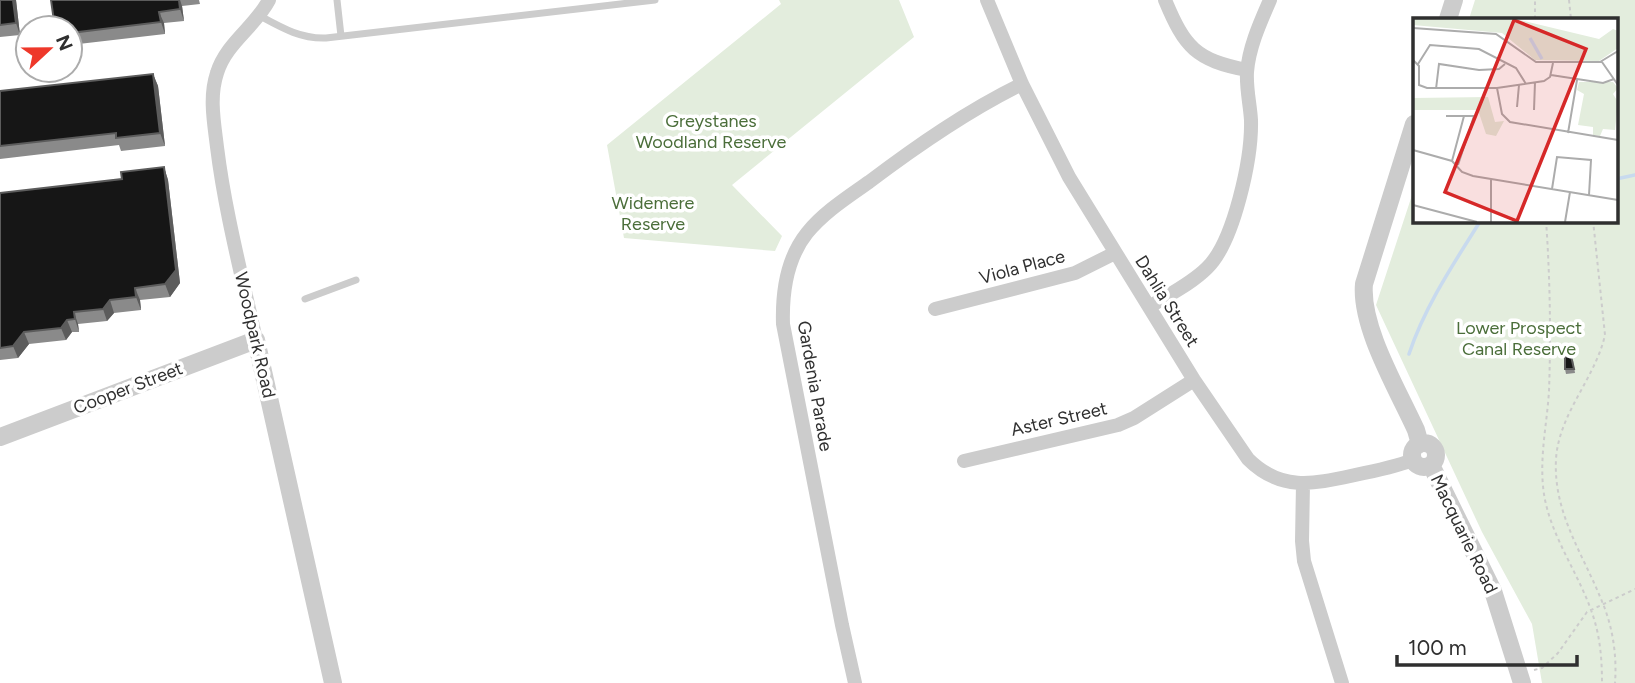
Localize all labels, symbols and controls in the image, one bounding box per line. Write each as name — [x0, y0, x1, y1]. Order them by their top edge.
north arrow — [14, 14, 84, 84]
inset map — [1413, 18, 1618, 222]
text: N — [51, 32, 78, 54]
park label: Greystanes Woodland Reserve — [636, 110, 786, 153]
park label: Widemere Reserve — [612, 192, 695, 235]
street label: Viola Place — [977, 245, 1067, 289]
street label: Dahlia Street — [1130, 251, 1204, 351]
street label: Woodpark Road — [230, 270, 280, 400]
park label: Lower Prospect Canal Reserve — [1456, 317, 1582, 360]
street label: Gardenia Parade — [793, 319, 837, 453]
street label: Cooper Street — [70, 357, 186, 419]
street label: Aster Street — [1009, 397, 1109, 441]
street label: Macquarie Road — [1426, 471, 1502, 597]
scale bar — [1397, 624, 1577, 668]
text: 100 m — [1408, 635, 1467, 660]

